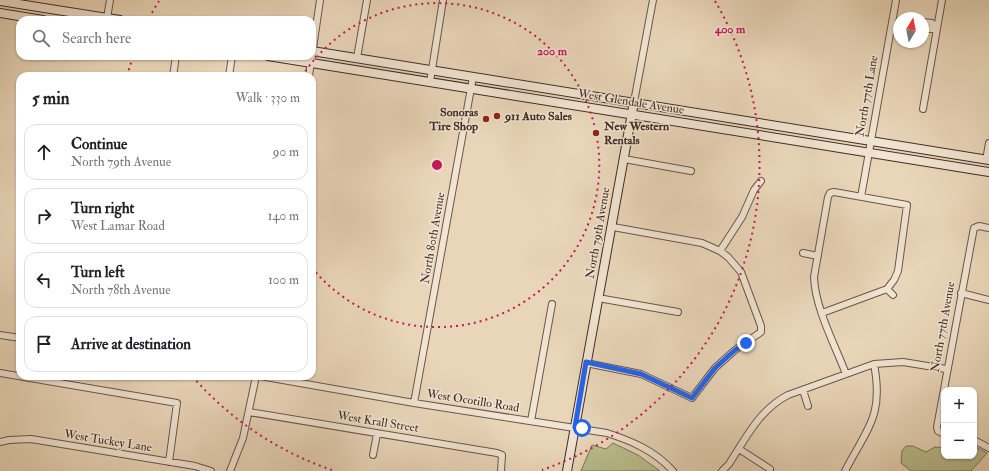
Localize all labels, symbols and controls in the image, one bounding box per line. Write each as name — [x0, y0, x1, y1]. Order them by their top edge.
north arrow — [893, 12, 929, 48]
search box — [16, 16, 316, 60]
text: 400 m — [714, 22, 746, 37]
icon: search — [30, 27, 52, 49]
text: Search here — [62, 29, 131, 48]
text: 200 m — [537, 44, 568, 59]
street label: North 77th Lane — [852, 54, 882, 138]
street label: West Glendale Avenue — [576, 86, 685, 118]
text: 5 min — [32, 88, 70, 109]
text: Walk · 330 m — [236, 90, 300, 106]
place label: Sonoras Tire Shop — [428, 105, 478, 134]
place label: 911 Auto Sales — [504, 109, 572, 124]
marker: 911 Auto Sales — [492, 111, 502, 121]
marker: Sonoras Tire Shop — [481, 114, 491, 124]
place label: New Western Rentals — [603, 119, 670, 148]
marker: New Western Rentals — [591, 128, 601, 138]
text: Continue — [71, 135, 127, 154]
icon: ahead — [33, 141, 55, 163]
text: 90 m — [273, 144, 299, 160]
text: North 79th Avenue — [71, 154, 171, 170]
centre of rings — [430, 158, 444, 172]
street label: North 79th Avenue — [583, 186, 613, 280]
street label: North 80th Avenue — [418, 191, 448, 285]
text: Turn right — [71, 199, 134, 218]
icon: right — [33, 205, 55, 227]
text: 140 m — [268, 208, 299, 224]
text: West Lamar Road — [71, 218, 165, 234]
text: Turn left — [71, 263, 125, 282]
icon: left — [33, 269, 55, 291]
text: 100 m — [268, 272, 299, 288]
street label: North 77th Avenue — [928, 280, 958, 374]
text: North 78th Avenue — [71, 282, 171, 298]
icon: arrive — [33, 333, 55, 355]
route end — [737, 334, 755, 352]
text: Arrive at destination — [71, 335, 191, 354]
street label: West Ocotillo Road — [425, 386, 520, 416]
map controls — [941, 387, 977, 459]
button: + — [941, 387, 977, 423]
street label: West Krall Street — [335, 408, 420, 436]
route start — [573, 419, 591, 437]
button: − — [941, 423, 977, 459]
street label: West Tuckey Lane — [62, 427, 153, 455]

